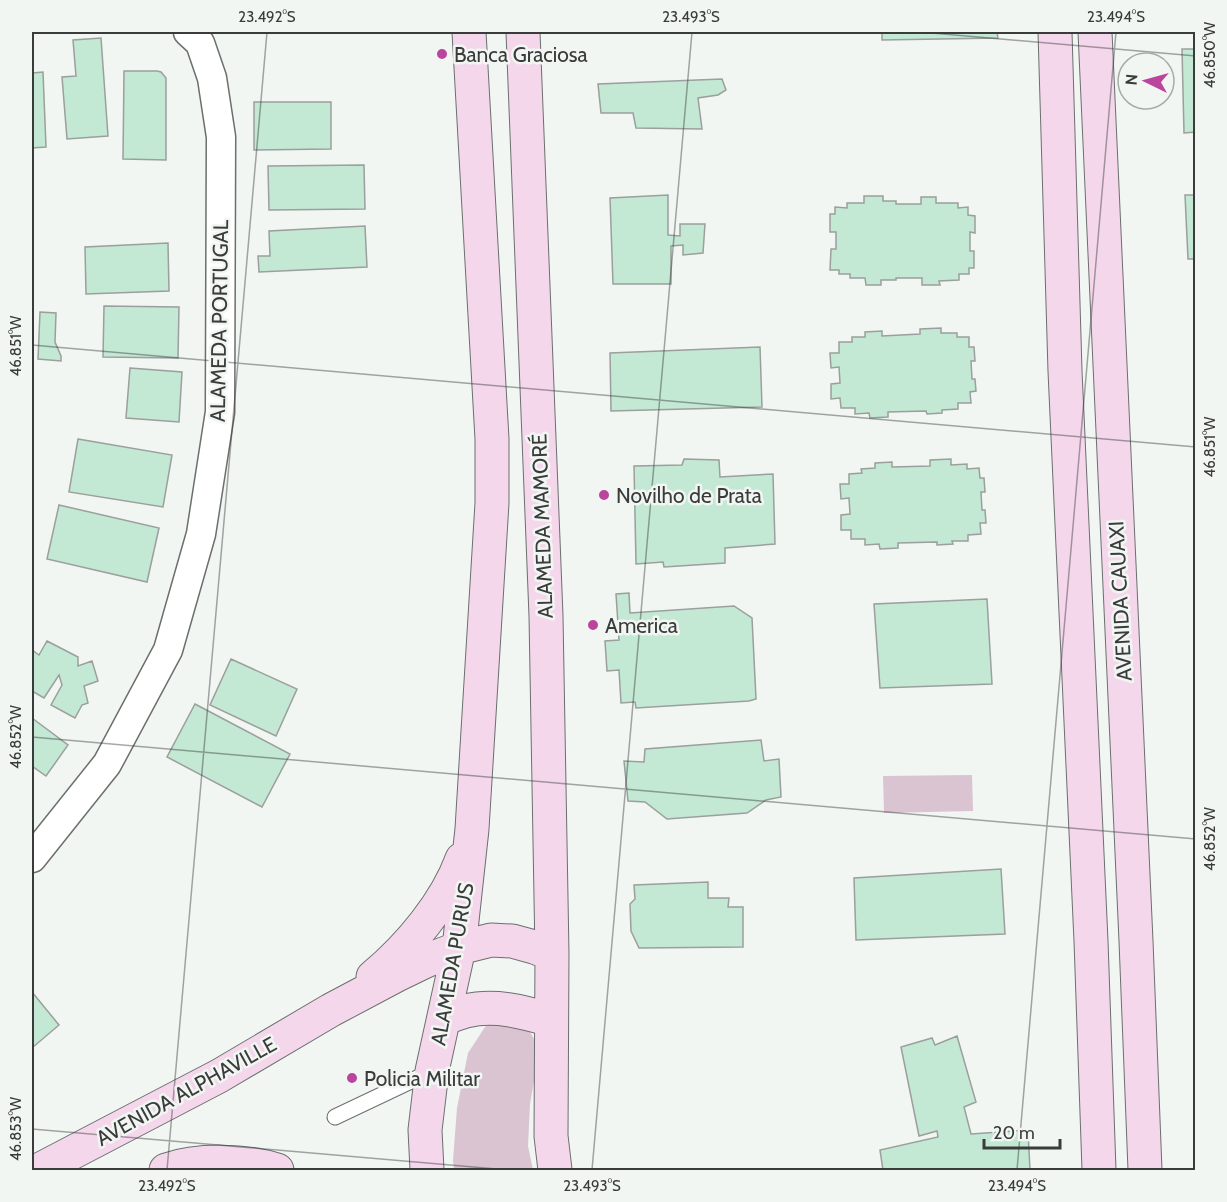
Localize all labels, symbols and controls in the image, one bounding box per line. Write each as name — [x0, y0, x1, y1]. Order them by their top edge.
text: 23.492°S — [238, 8, 296, 26]
text: 23.493°S — [662, 8, 720, 26]
text: 23.494°S — [1087, 8, 1145, 26]
text: 46.850°W — [1201, 21, 1219, 88]
place label: Banca Graciosa — [454, 42, 588, 67]
marker: Banca Graciosa — [435, 47, 449, 61]
north arrow — [1116, 51, 1176, 111]
text: N — [1122, 73, 1142, 86]
street label: ALAMEDA PORTUGAL — [205, 219, 233, 422]
text: 46.851°W — [7, 315, 25, 376]
text: 46.851°W — [1201, 416, 1219, 477]
street label: ALAMEDA MAMORÉ — [526, 433, 558, 619]
place label: Novilho de Prata — [616, 483, 762, 508]
marker: Novilho de Prata — [597, 488, 611, 502]
street label: AVENIDA CAUAXI — [1103, 520, 1137, 682]
place label: America — [605, 613, 678, 638]
marker: America — [586, 618, 600, 632]
text: 46.852°W — [7, 704, 25, 769]
text: 46.852°W — [1201, 806, 1219, 871]
street label: ALAMEDA PURUS — [425, 881, 479, 1047]
street label: AVENIDA ALPHAVILLE — [92, 1031, 280, 1151]
place label: Policia Militar — [364, 1066, 480, 1091]
marker: Policia Militar — [345, 1071, 359, 1085]
text: 46.853°W — [7, 1096, 25, 1161]
scale bar — [984, 1112, 1060, 1150]
text: 20 m — [993, 1122, 1035, 1144]
text: 23.492°S — [138, 1177, 196, 1195]
text: 23.493°S — [563, 1177, 621, 1195]
text: 23.494°S — [988, 1177, 1046, 1195]

